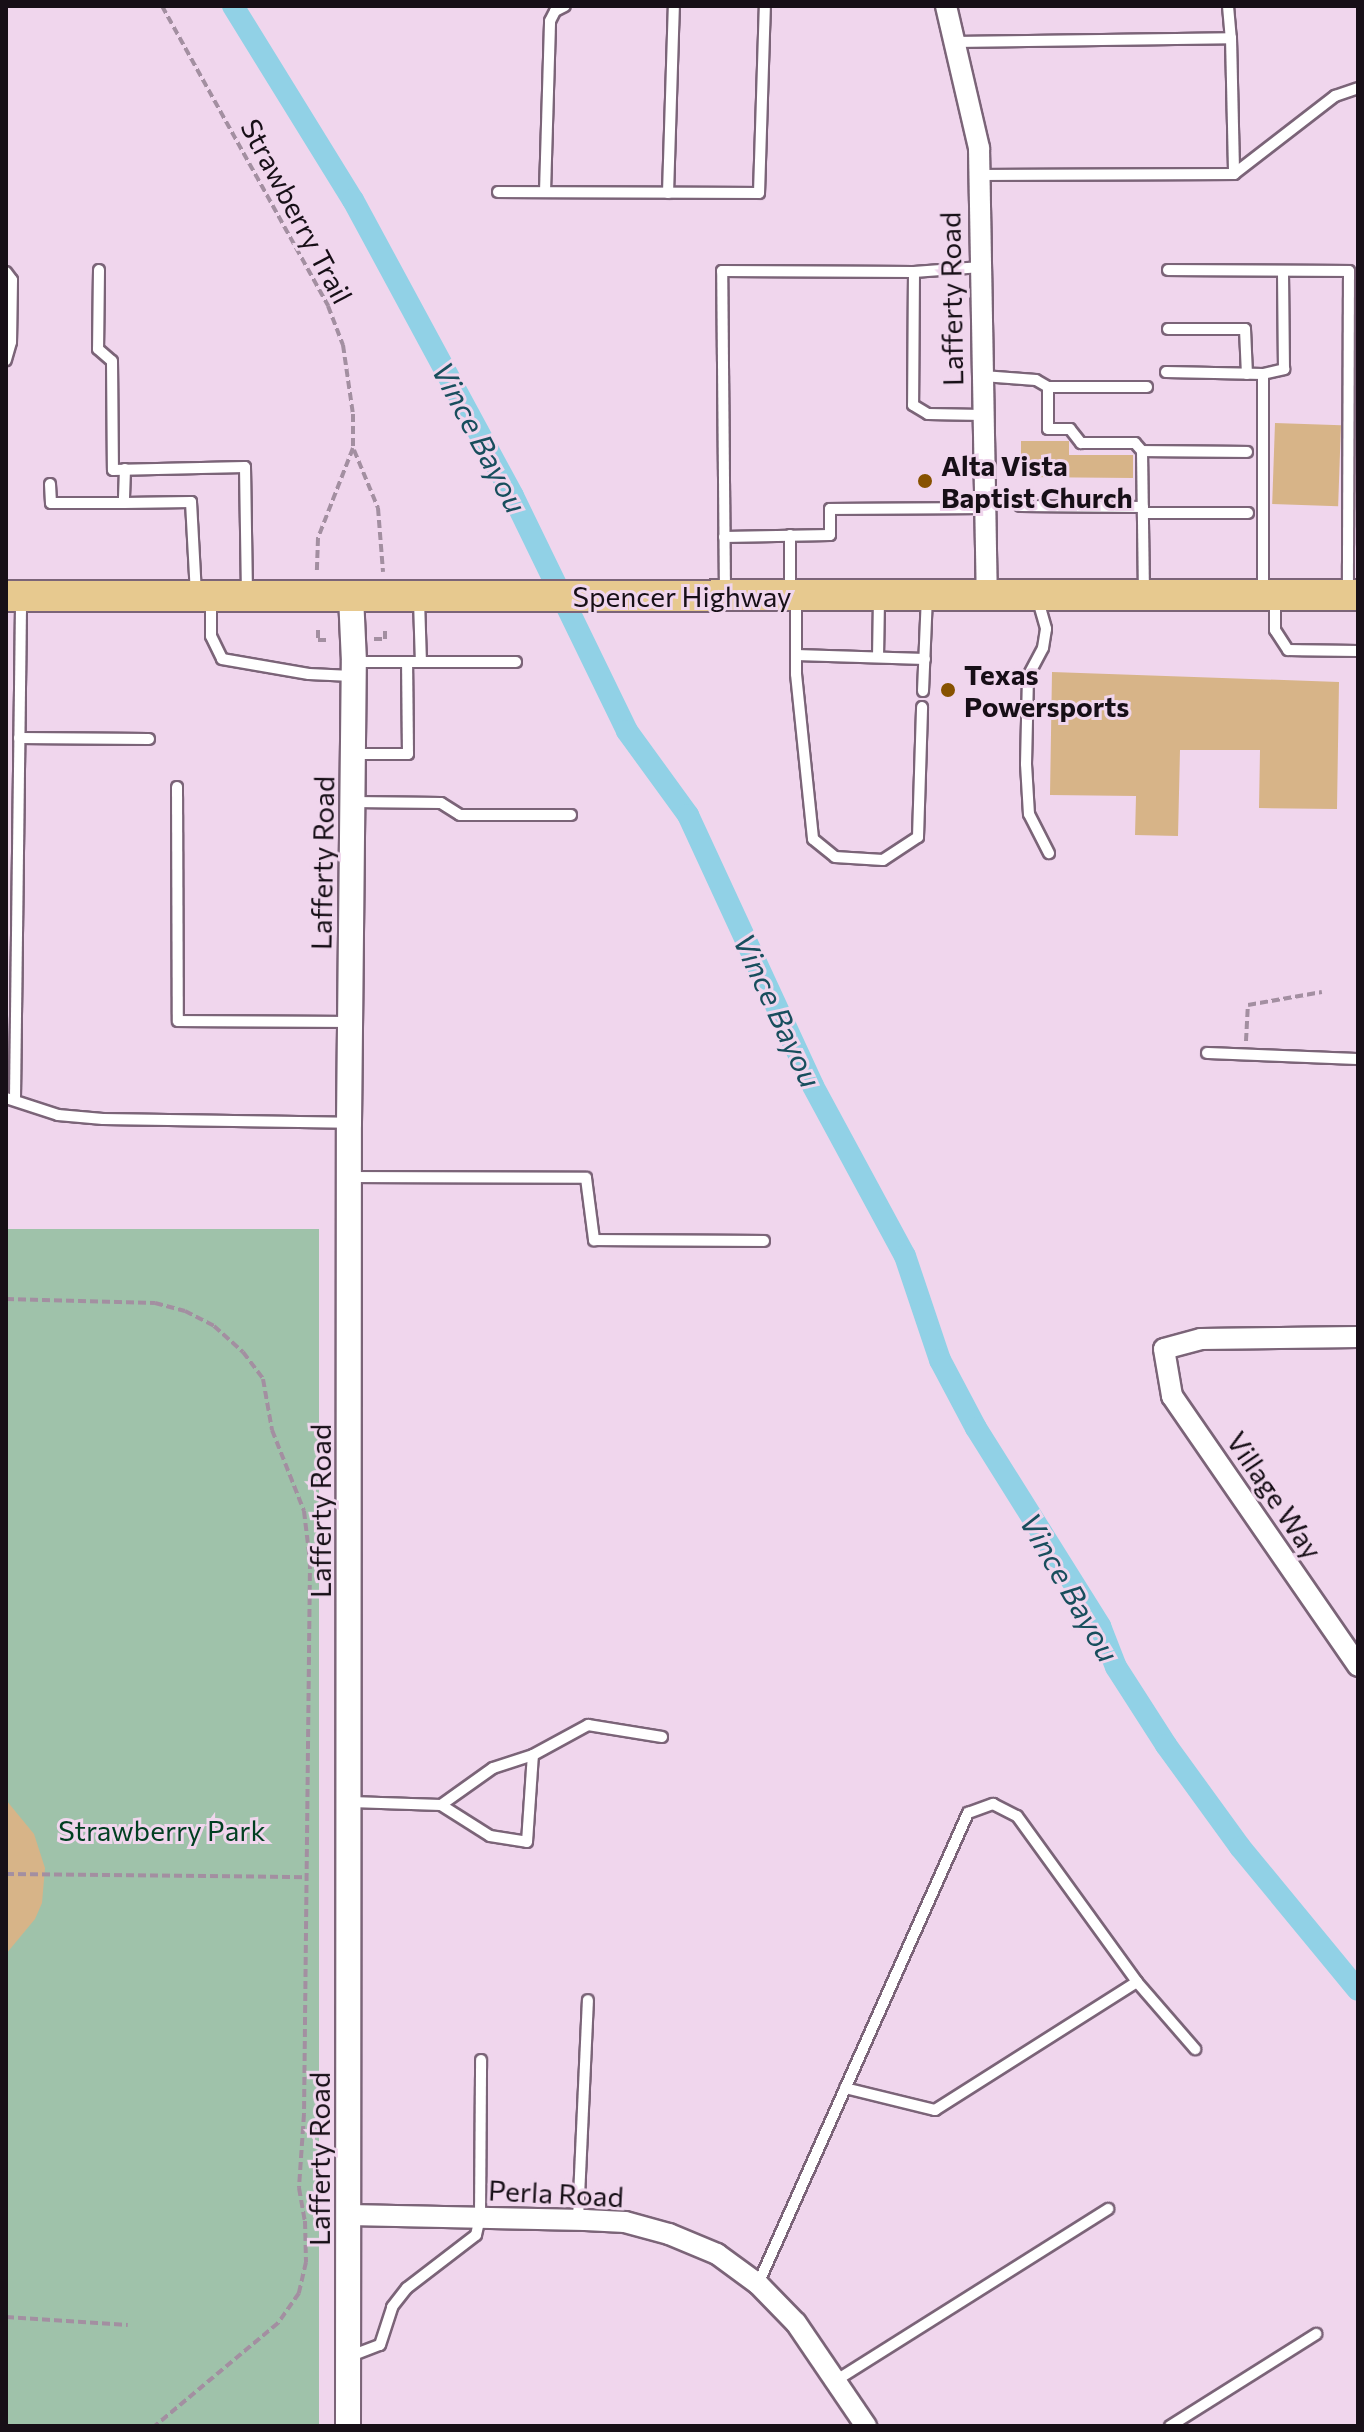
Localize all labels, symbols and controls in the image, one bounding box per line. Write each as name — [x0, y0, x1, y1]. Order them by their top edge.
street label: Strawberry Trail — [234, 113, 360, 309]
street label: Lafferty Road — [933, 212, 969, 386]
water label: Vince Bayou — [425, 355, 535, 519]
place label: Alta Vista Baptist Church — [941, 448, 1133, 514]
marker: Alta Vista Baptist Church — [916, 472, 934, 490]
street label: Spencer Highway — [573, 579, 791, 613]
place label: Texas Powersports — [964, 657, 1129, 723]
marker: Texas Powersports — [939, 681, 957, 699]
street label: Lafferty Road — [304, 776, 340, 950]
water label: Vince Bayou — [727, 927, 829, 1093]
street label: Lafferty Road — [303, 1424, 337, 1598]
street label: Village Way — [1220, 1425, 1330, 1565]
water label: Vince Bayou — [1013, 1506, 1127, 1668]
park label: Strawberry Park — [58, 1813, 266, 1847]
street label: Lafferty Road — [302, 2072, 336, 2246]
street label: Perla Road — [487, 2173, 625, 2213]

